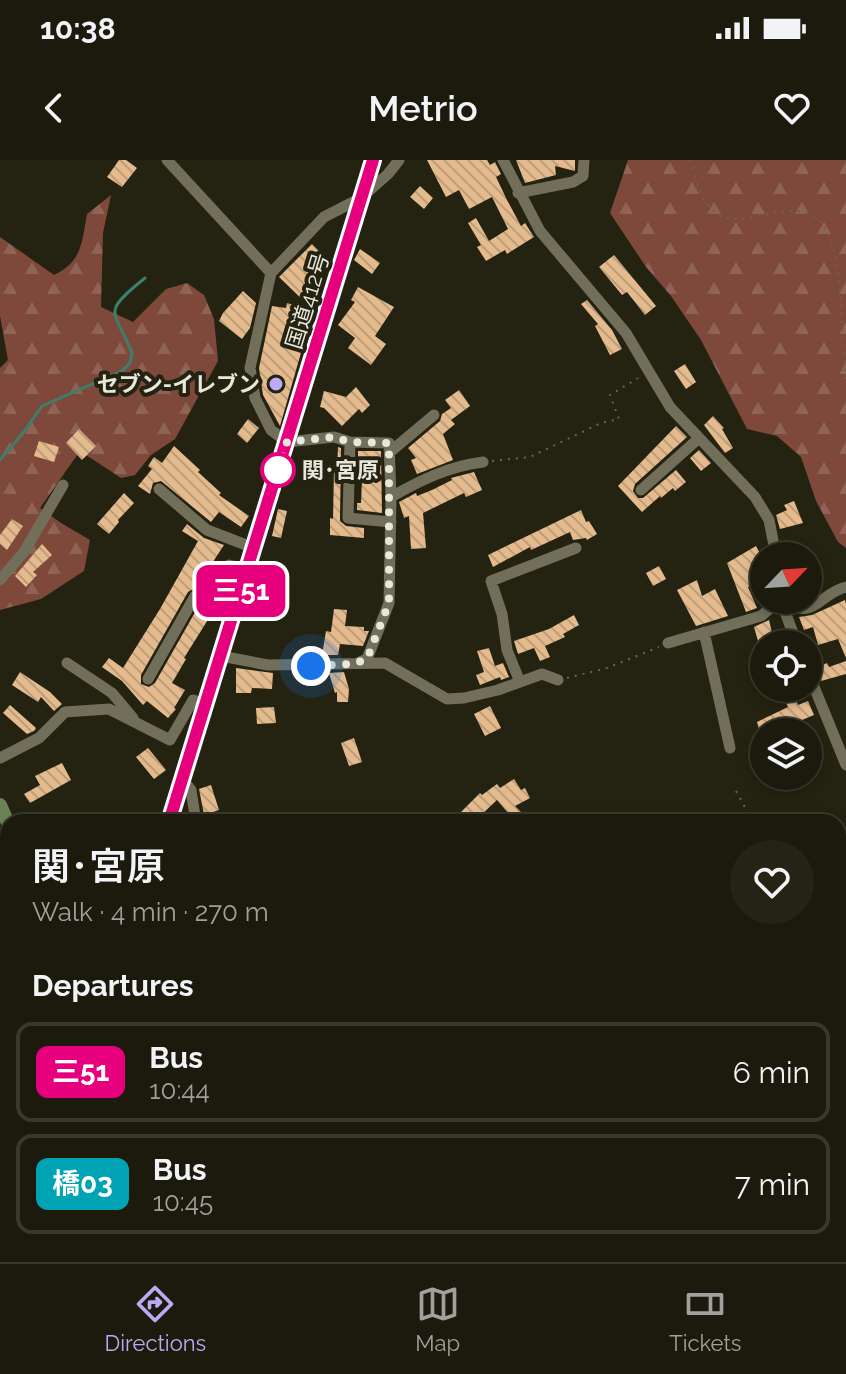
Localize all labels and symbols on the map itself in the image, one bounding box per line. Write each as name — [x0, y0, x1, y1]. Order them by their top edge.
street label: 国道412号 — [280, 250, 334, 352]
place label: セブン-イレブン — [97, 371, 260, 397]
marker: セブン-イレブン — [267, 375, 285, 393]
marker: 関･宮原 — [261, 453, 295, 487]
place label: 関･宮原 — [302, 457, 379, 483]
north arrow — [750, 542, 822, 614]
line badge: 三51 — [195, 565, 287, 617]
your location — [291, 646, 331, 686]

